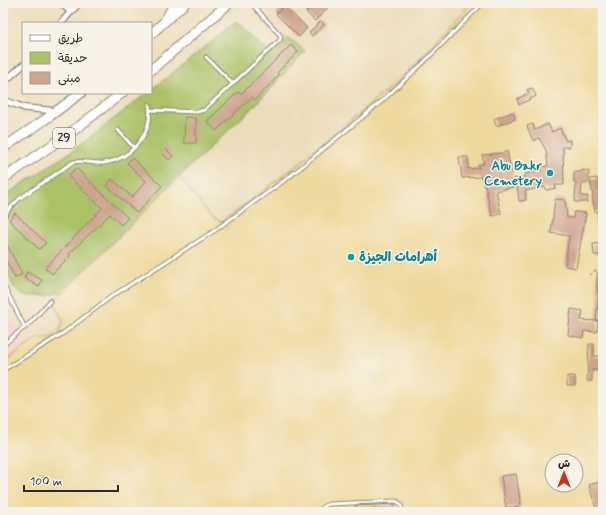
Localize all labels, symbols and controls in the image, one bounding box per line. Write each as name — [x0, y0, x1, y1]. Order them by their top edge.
legend — [22, 22, 152, 94]
text: طريق — [58, 31, 83, 47]
text: حديقة — [58, 51, 87, 67]
text: مبنى — [58, 71, 81, 87]
road number: 29 — [53, 128, 75, 148]
place label: Abu Bakr Cemetery — [484, 158, 543, 190]
marker: Abu Bakr Cemetery — [545, 168, 555, 178]
place label: أهرامات الجيزة — [359, 248, 438, 266]
marker: أهرامات الجيزة — [346, 252, 356, 262]
north arrow — [544, 453, 584, 493]
text: ش — [558, 457, 570, 471]
scale bar — [24, 467, 118, 493]
text: 100 m — [30, 474, 62, 490]

